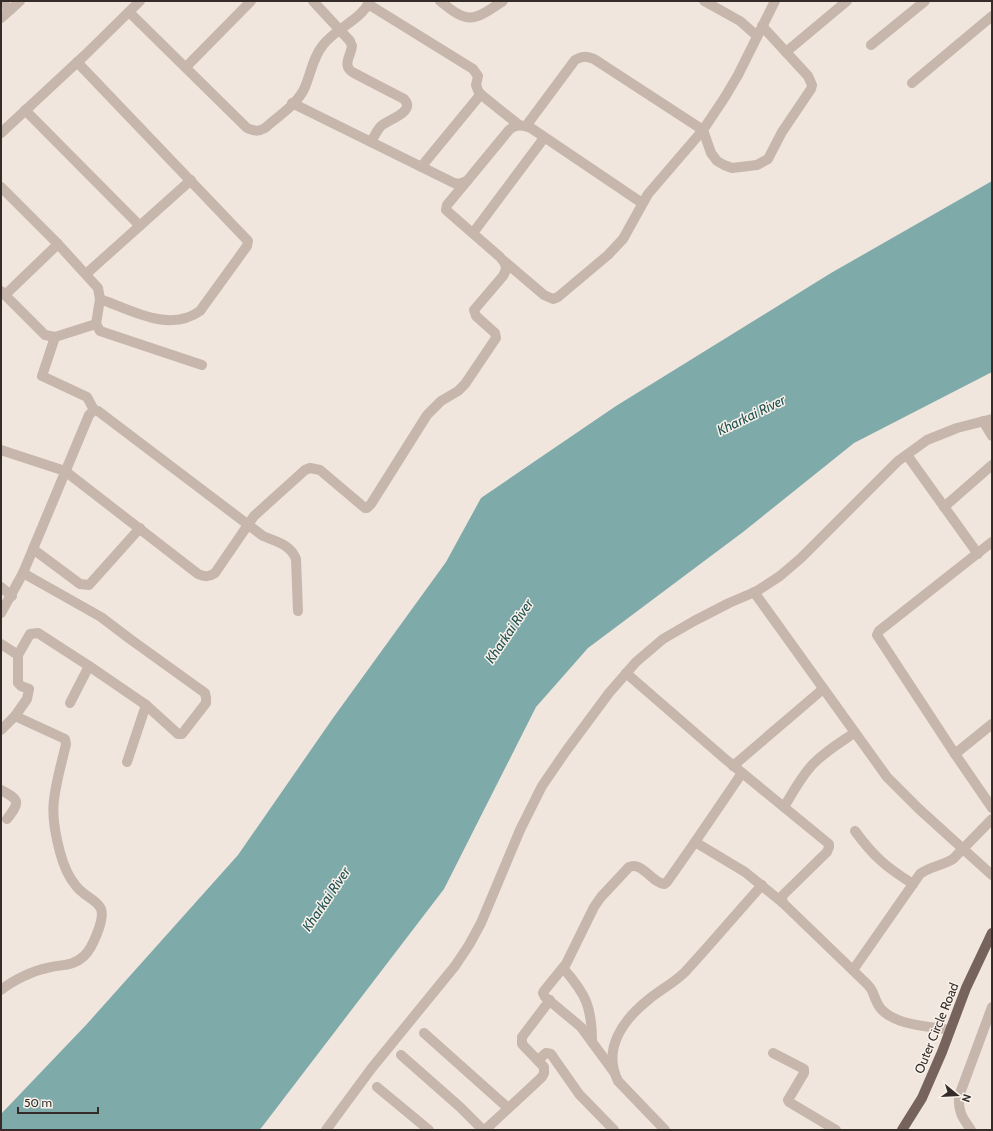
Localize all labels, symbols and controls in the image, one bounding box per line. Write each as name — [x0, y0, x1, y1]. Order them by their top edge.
water label: Kharkai River — [714, 390, 789, 439]
water label: Kharkai River — [481, 595, 537, 667]
water label: Kharkai River — [298, 863, 354, 935]
street label: Outer Circle Road — [910, 980, 962, 1076]
north arrow — [937, 1075, 977, 1115]
scale bar — [18, 1089, 98, 1115]
text: N — [959, 1092, 974, 1104]
text: 50 m — [24, 1095, 52, 1110]

